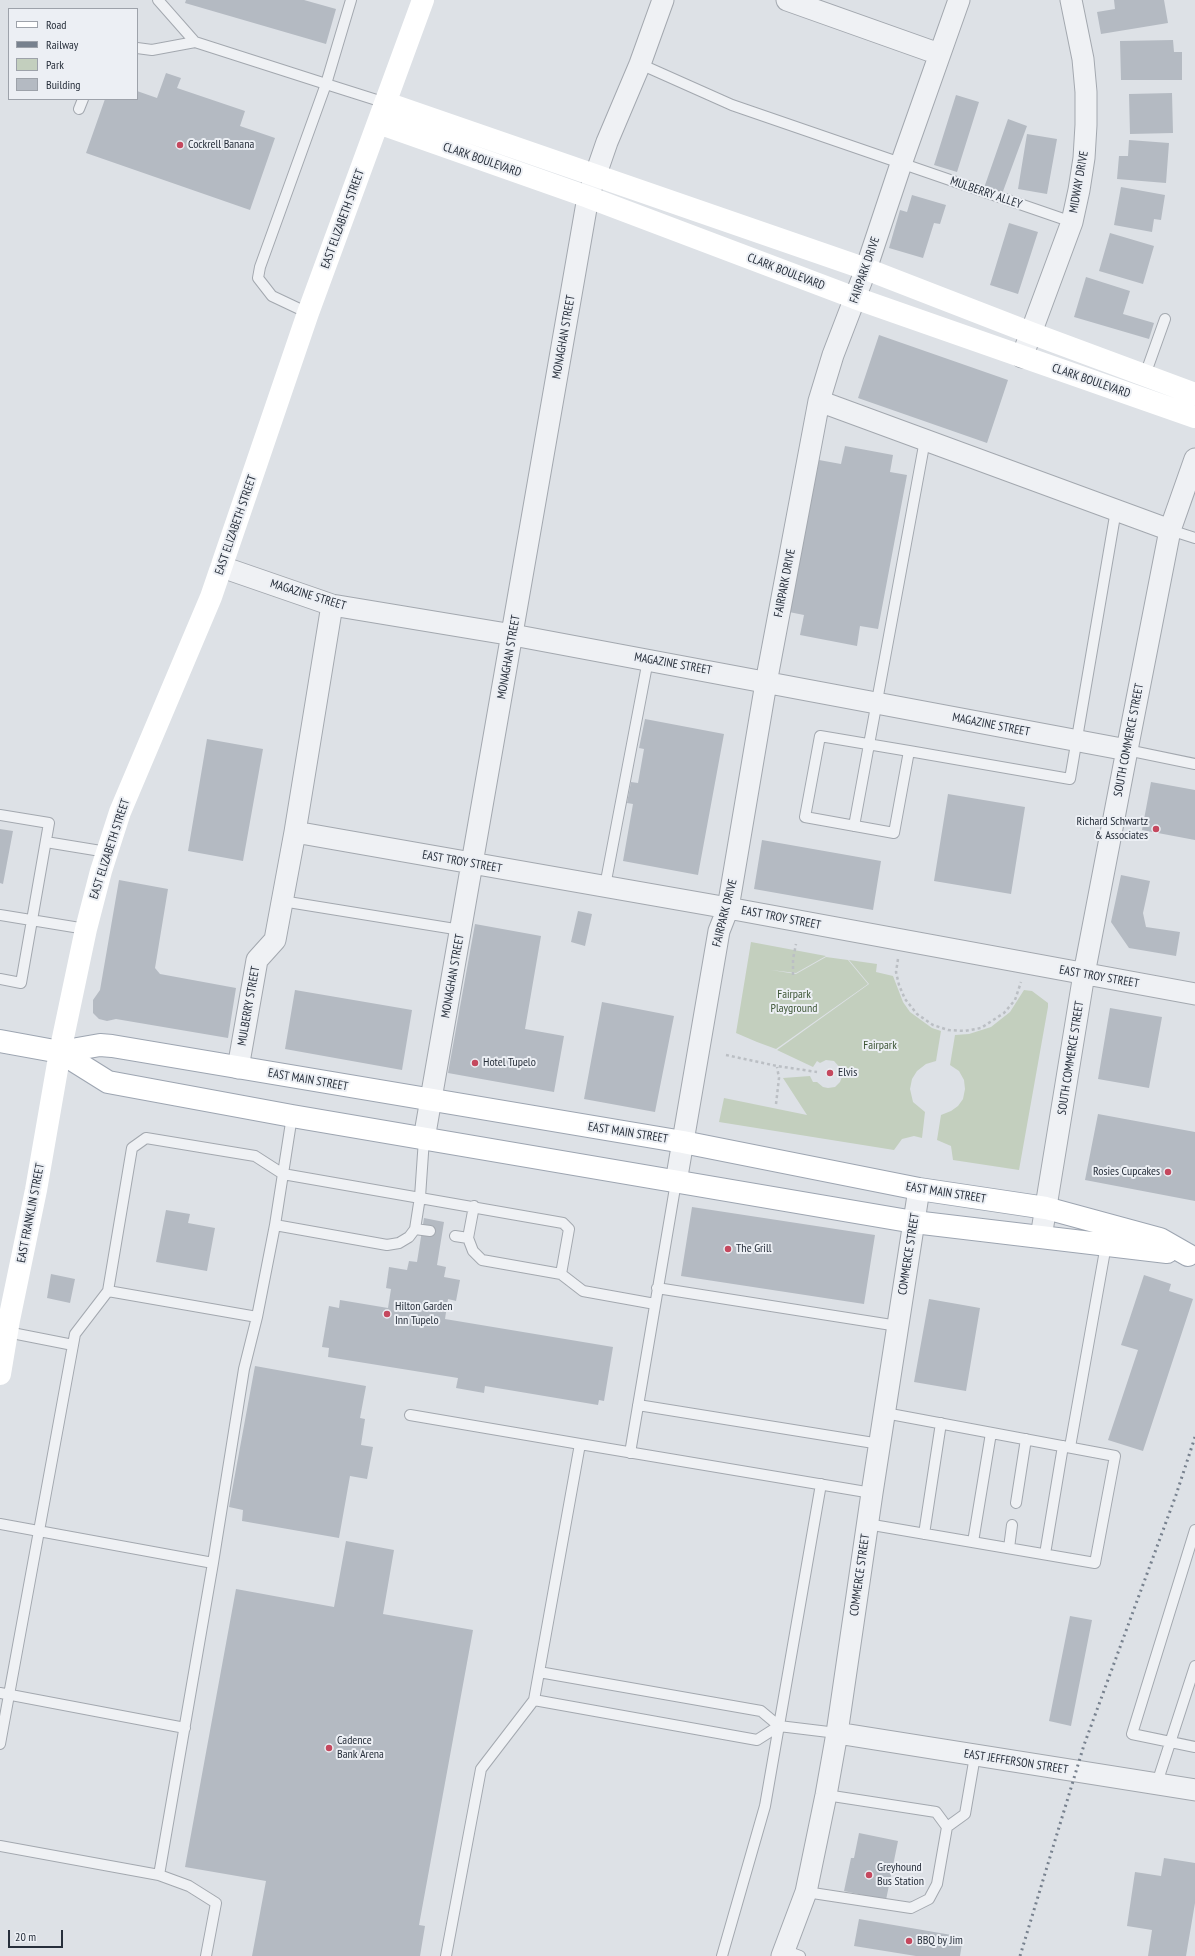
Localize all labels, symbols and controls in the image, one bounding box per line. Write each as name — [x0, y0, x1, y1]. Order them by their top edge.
legend — [8, 8, 138, 100]
text: Road — [46, 17, 66, 32]
text: Railway — [46, 37, 78, 52]
text: Park — [46, 57, 64, 72]
text: Building — [46, 77, 81, 92]
place label: Cockrell Banana — [188, 138, 254, 152]
marker: Cockrell Banana — [175, 140, 185, 150]
street label: CLARK BOULEVARD — [441, 140, 523, 180]
street label: MIDWAY DRIVE — [1066, 150, 1092, 214]
street label: EAST ELIZABETH STREET — [318, 167, 368, 271]
street label: MULBERRY ALLEY — [948, 174, 1024, 212]
street label: FAIRPARK DRIVE — [847, 235, 883, 305]
street label: CLARK BOULEVARD — [745, 251, 827, 293]
street label: MONAGHAN STREET — [550, 294, 578, 380]
street label: CLARK BOULEVARD — [1050, 361, 1132, 401]
street label: EAST ELIZABETH STREET — [212, 473, 260, 577]
street label: FAIRPARK DRIVE — [771, 548, 799, 618]
street label: MAGAZINE STREET — [268, 577, 348, 613]
street label: MONAGHAN STREET — [495, 614, 523, 700]
street label: MAGAZINE STREET — [633, 650, 713, 678]
street label: SOUTH COMMERCE STREET — [1111, 682, 1147, 798]
street label: MAGAZINE STREET — [951, 710, 1031, 740]
street label: EAST ELIZABETH STREET — [87, 797, 133, 901]
place label: Richard Schwartz & Associates — [1076, 815, 1148, 843]
marker: Richard Schwartz & Associates — [1151, 824, 1161, 834]
street label: EAST TROY STREET — [421, 848, 503, 876]
street label: FAIRPARK DRIVE — [710, 878, 740, 948]
street label: EAST TROY STREET — [740, 903, 822, 933]
street label: MONAGHAN STREET — [439, 933, 467, 1019]
street label: EAST TROY STREET — [1058, 963, 1140, 991]
street label: MULBERRY STREET — [235, 965, 263, 1047]
park label: Fairpark Playground — [771, 988, 817, 1016]
street label: SOUTH COMMERCE STREET — [1055, 1000, 1087, 1116]
park label: Fairpark — [863, 1039, 897, 1053]
place label: Hotel Tupelo — [483, 1056, 536, 1070]
marker: Hotel Tupelo — [470, 1058, 480, 1068]
street label: EAST MAIN STREET — [267, 1066, 349, 1094]
place label: Elvis — [838, 1066, 857, 1080]
marker: Elvis — [825, 1068, 835, 1078]
street label: EAST MAIN STREET — [587, 1120, 669, 1146]
street label: EAST FRANKLIN STREET — [14, 1162, 48, 1264]
place label: Rosies Cupcakes — [1093, 1165, 1160, 1179]
marker: Rosies Cupcakes — [1163, 1167, 1173, 1177]
street label: EAST MAIN STREET — [905, 1180, 987, 1206]
street label: COMMERCE STREET — [895, 1212, 923, 1296]
place label: The Grill — [736, 1242, 772, 1256]
marker: The Grill — [723, 1244, 733, 1254]
place label: Hilton Garden Inn Tupelo — [395, 1300, 452, 1328]
marker: Hilton Garden Inn Tupelo — [382, 1309, 392, 1319]
street label: COMMERCE STREET — [847, 1533, 873, 1617]
place label: Cadence Bank Arena — [337, 1734, 384, 1762]
marker: Cadence Bank Arena — [324, 1743, 334, 1753]
street label: EAST JEFFERSON STREET — [963, 1747, 1069, 1777]
place label: Greyhound Bus Station — [877, 1861, 924, 1889]
marker: Greyhound Bus Station — [864, 1870, 874, 1880]
scale bar — [10, 1922, 65, 1948]
text: 20 m — [15, 1929, 36, 1944]
place label: BBQ by Jim — [917, 1934, 963, 1948]
marker: BBQ by Jim — [904, 1936, 914, 1946]

